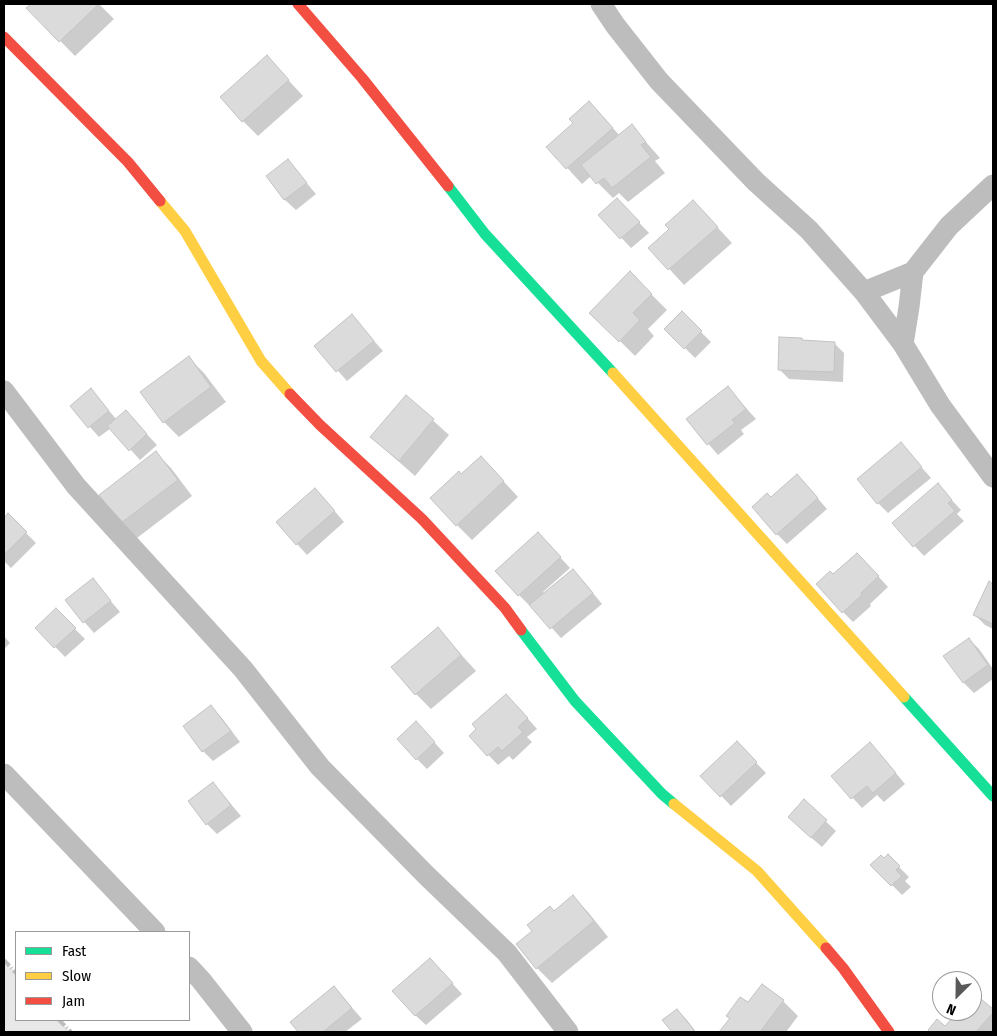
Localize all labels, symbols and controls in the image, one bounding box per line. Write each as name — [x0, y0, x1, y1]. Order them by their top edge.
legend — [15, 931, 190, 1021]
text: Fast — [62, 942, 86, 960]
text: Slow — [62, 967, 91, 985]
north arrow — [932, 971, 982, 1021]
text: Jam — [62, 992, 85, 1010]
text: N — [944, 1000, 959, 1019]

